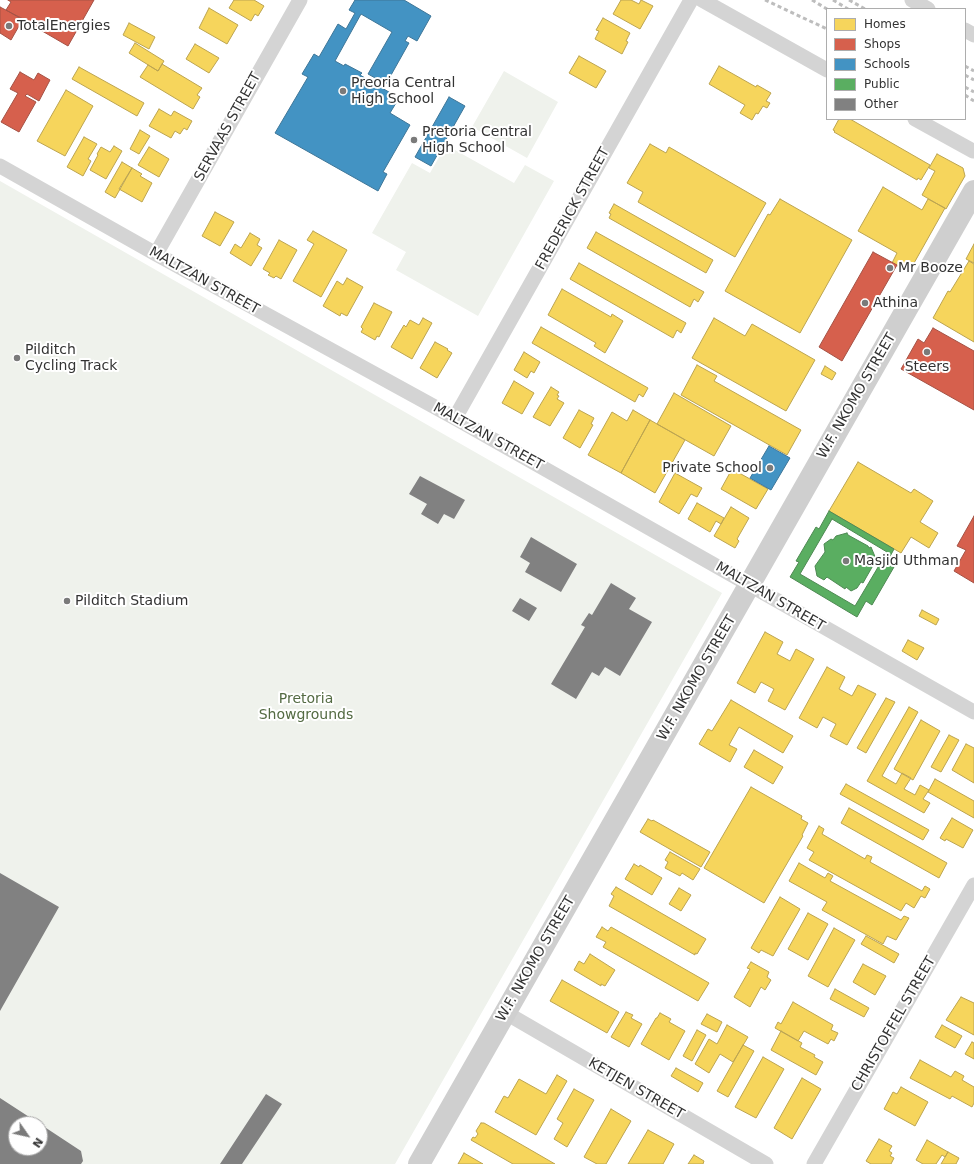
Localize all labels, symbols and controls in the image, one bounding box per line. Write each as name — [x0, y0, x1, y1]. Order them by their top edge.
legend — [826, 8, 966, 120]
text: Homes — [864, 17, 906, 31]
place label: TotalEnergies — [17, 18, 110, 34]
marker: TotalEnergies — [4, 21, 14, 31]
text: Shops — [864, 37, 900, 51]
text: Schools — [864, 57, 910, 71]
street label: SERVAAS STREET — [191, 70, 265, 184]
place label: Preoria Central High School — [351, 75, 455, 108]
text: Public — [864, 77, 900, 91]
marker: Preoria Central High School — [338, 86, 348, 96]
text: Other — [864, 97, 898, 111]
place label: Pretoria Central High School — [422, 124, 532, 156]
marker: Pretoria Central High School — [409, 135, 419, 145]
street label: FREDERICK STREET — [532, 145, 614, 273]
street label: MALTZAN STREET — [146, 244, 262, 318]
place label: Mr Booze — [898, 260, 963, 276]
marker: Mr Booze — [885, 263, 895, 273]
place label: Athina — [873, 295, 918, 311]
marker: Athina — [860, 298, 870, 308]
street label: W.F. NKOMO STREET — [814, 330, 900, 462]
place label: Pilditch Cycling Track — [25, 342, 117, 374]
marker: Steers — [922, 347, 932, 357]
marker: Pilditch Cycling Track — [12, 353, 22, 363]
place label: Steers — [905, 359, 949, 375]
street label: MALTZAN STREET — [430, 400, 546, 474]
place label: Private School — [662, 460, 762, 476]
marker: Private School — [765, 463, 775, 473]
place label: Masjid Uthman — [854, 553, 959, 569]
marker: Masjid Uthman — [841, 556, 851, 566]
street label: MALTZAN STREET — [712, 559, 828, 635]
place label: Pilditch Stadium — [75, 593, 188, 609]
marker: Pilditch Stadium — [62, 596, 72, 606]
street label: W.F. NKOMO STREET — [654, 612, 740, 744]
park label: Pretoria Showgrounds — [259, 691, 353, 724]
street label: W.F. NKOMO STREET — [493, 893, 579, 1025]
street label: CHRISTOFFEL STREET — [848, 953, 940, 1095]
street label: KETJEN STREET — [585, 1055, 687, 1123]
north arrow — [8, 1116, 48, 1156]
text: N — [30, 1135, 46, 1150]

